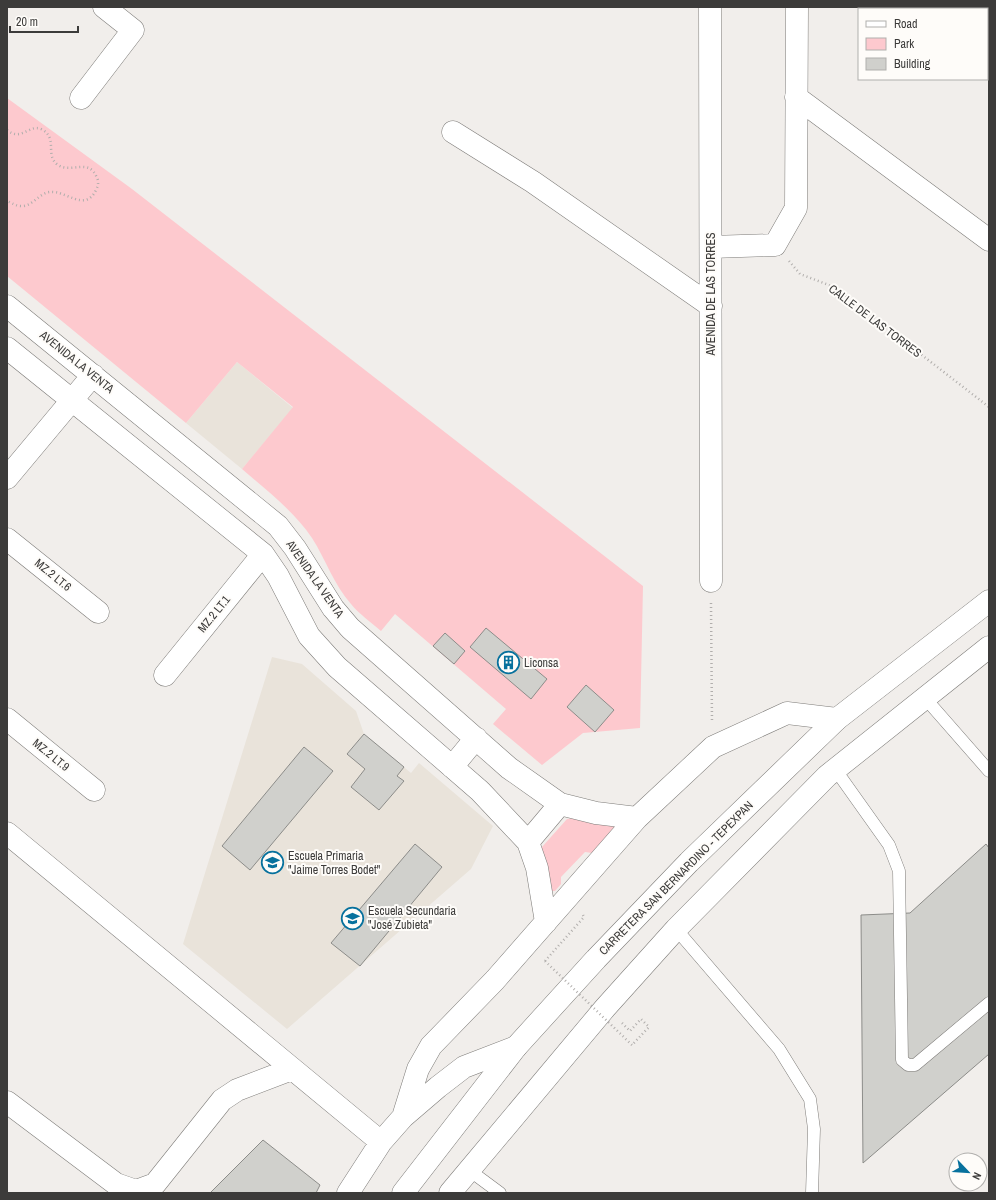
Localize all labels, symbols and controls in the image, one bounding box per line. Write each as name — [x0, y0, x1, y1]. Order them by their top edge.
scale bar — [10, 8, 78, 34]
legend — [858, 8, 988, 80]
text: 20 m — [16, 14, 38, 30]
text: Road — [894, 16, 918, 32]
text: Park — [894, 36, 914, 52]
text: Building — [894, 56, 931, 72]
street label: AVENIDA DE LAS TORRES — [703, 232, 719, 357]
street label: CALLE DE LAS TORRES — [825, 281, 925, 361]
street label: AVENIDA LA VENTA — [36, 327, 118, 397]
street label: AVENIDA LA VENTA — [282, 536, 348, 621]
street label: MZ.2 LT.6 — [31, 555, 75, 595]
street label: MZ.2 LT.1 — [194, 592, 234, 636]
building icon: Liconsa — [496, 650, 522, 676]
place label: Liconsa — [524, 655, 559, 671]
street label: MZ.2 LT.9 — [29, 735, 73, 775]
street label: CARRETERA SAN BERNARDINO - TEPEXPAN — [595, 797, 757, 959]
place label: Escuela Primaria "Jaime Torres Bodet" — [288, 848, 381, 878]
school or university icon: Escuela Primaria "Jaime Torres Bodet" — [259, 850, 285, 876]
place label: Escuela Secundaria "José Zubieta" — [368, 903, 457, 933]
school or university icon: Escuela Secundaria "José Zubieta" — [339, 905, 365, 931]
north arrow — [948, 1152, 988, 1192]
text: N — [969, 1170, 985, 1182]

